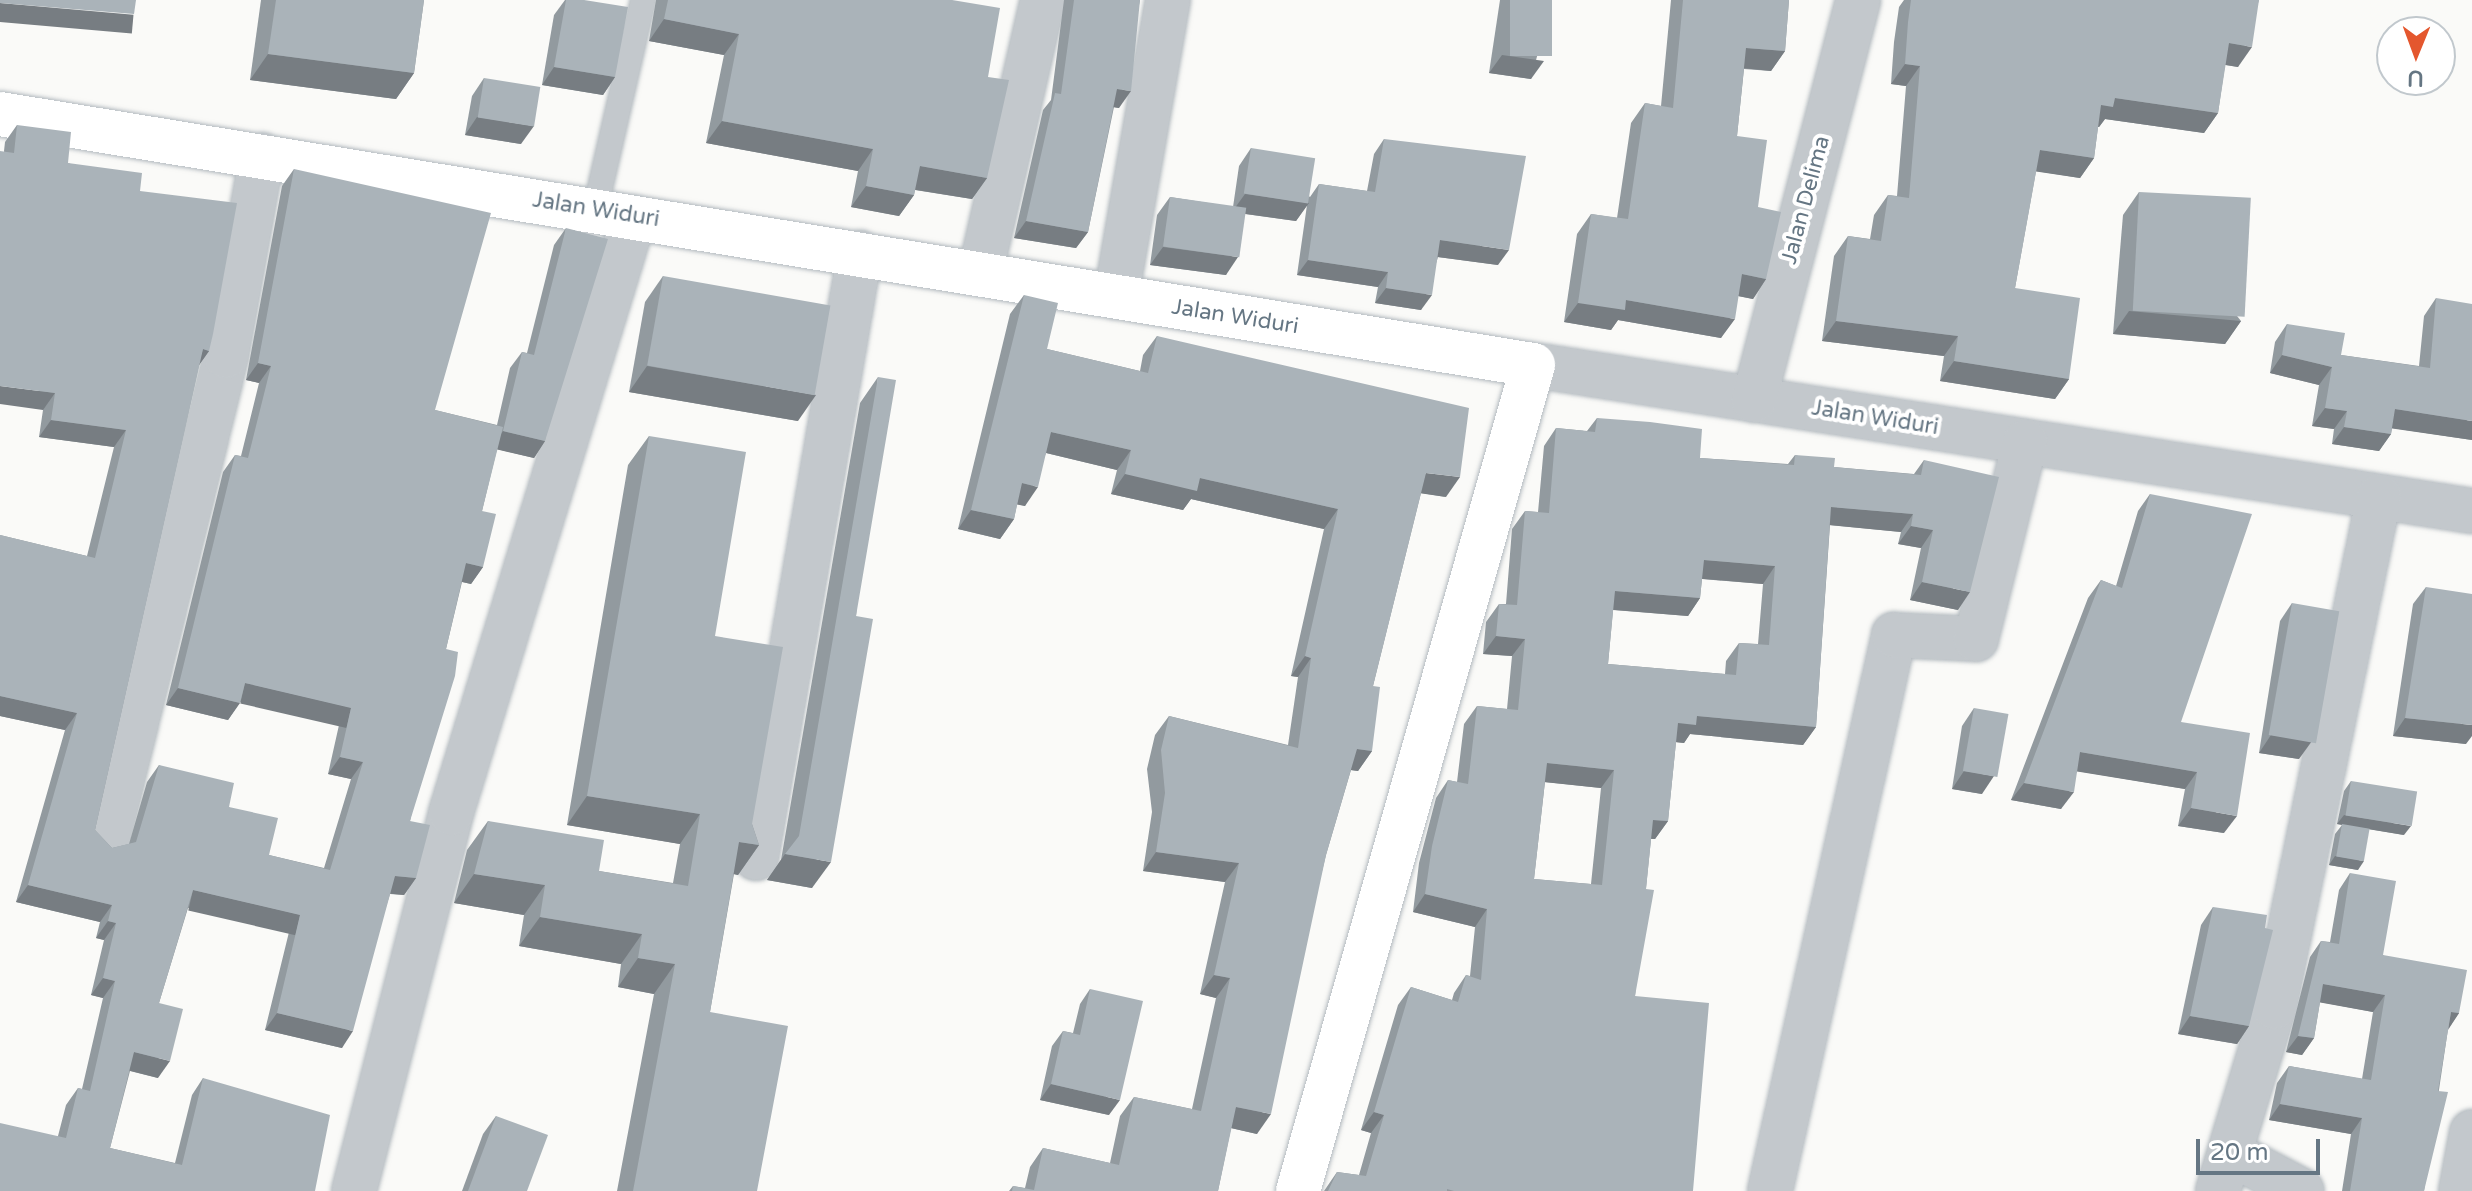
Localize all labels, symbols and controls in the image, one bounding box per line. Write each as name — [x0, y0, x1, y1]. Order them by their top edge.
north arrow — [2376, 16, 2456, 96]
text: U — [2407, 65, 2424, 91]
street label: Jalan Delima — [1776, 133, 1836, 267]
street label: Jalan Widuri — [531, 187, 661, 233]
street label: Jalan Widuri — [1170, 294, 1300, 340]
street label: Jalan Widuri — [1810, 395, 1940, 441]
scale bar — [2200, 1123, 2324, 1173]
text: 20 m — [2210, 1138, 2268, 1167]

